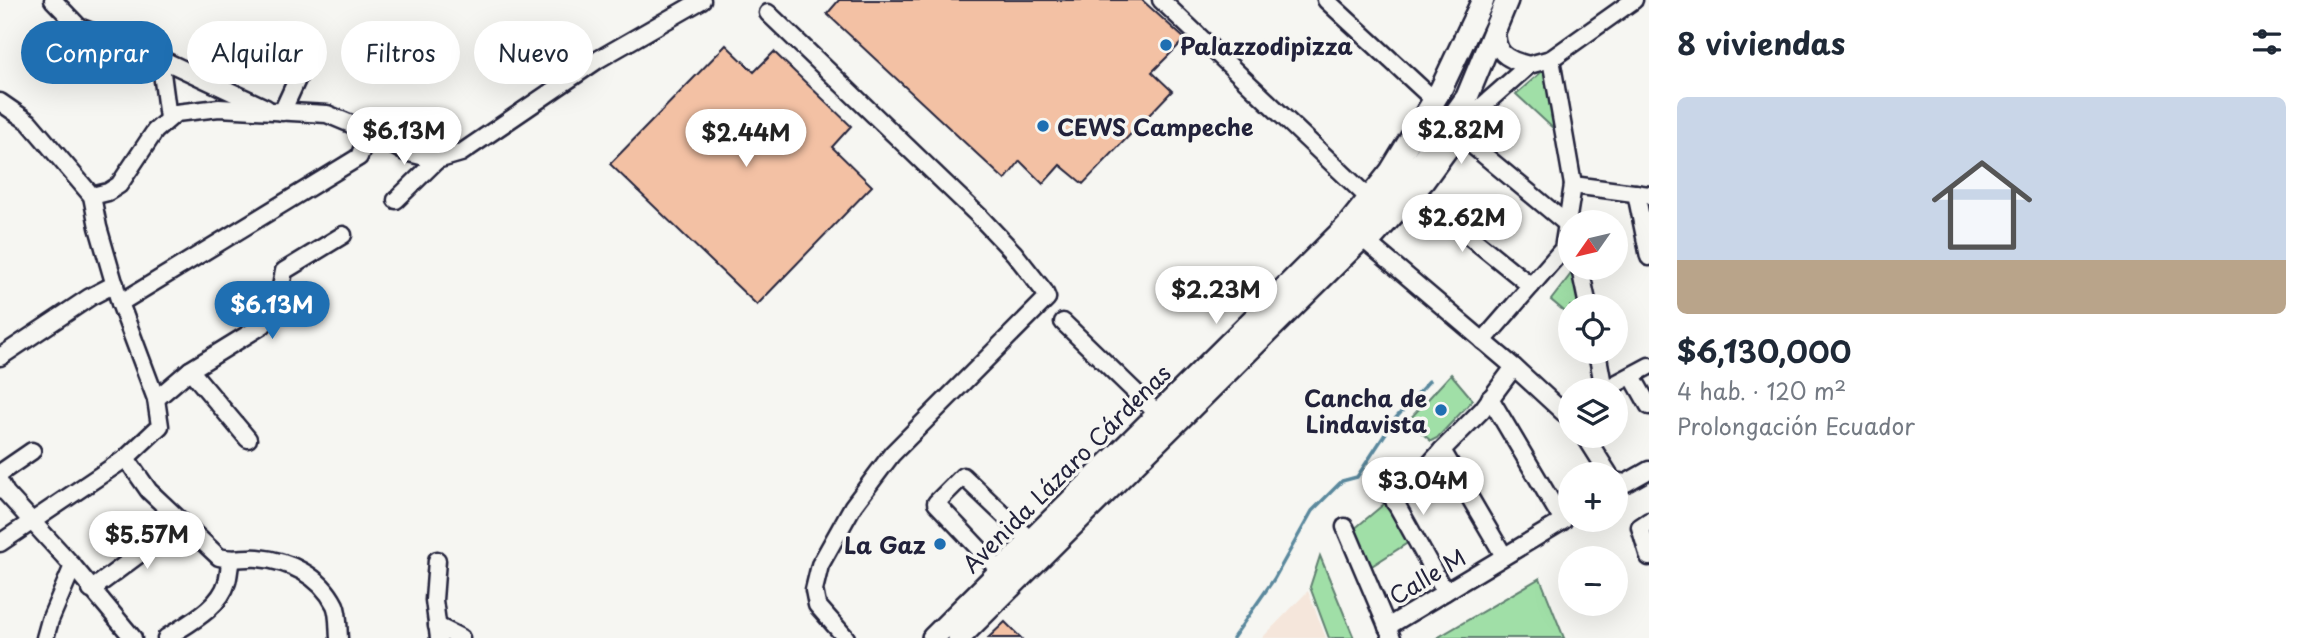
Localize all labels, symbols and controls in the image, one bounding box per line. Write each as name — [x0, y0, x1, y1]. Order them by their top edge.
text: 8 viviendas — [1677, 20, 1845, 65]
chip: Comprar — [21, 21, 173, 84]
chip: Alquilar — [187, 21, 327, 84]
chip: Filtros — [341, 21, 460, 84]
chip: Nuevo — [474, 21, 593, 84]
icon: filters — [2248, 23, 2286, 61]
place label: Palazzodipizza — [1180, 28, 1353, 63]
marker: Palazzodipizza — [1158, 37, 1174, 53]
pin: $2.82M — [1404, 106, 1518, 166]
pin: $6.13M — [347, 108, 461, 167]
place label: CEWS Campeche — [1057, 109, 1254, 144]
pin: $2.44M — [689, 110, 803, 169]
text: $2.82M — [1418, 111, 1504, 146]
text: $6.13M — [363, 112, 445, 147]
text: $2.44M — [701, 114, 791, 149]
marker: CEWS Campeche — [1035, 118, 1051, 134]
icon: home — [1919, 142, 2045, 268]
pin: $2.62M — [1405, 194, 1519, 254]
text: $2.62M — [1418, 199, 1506, 234]
north arrow — [1558, 210, 1628, 280]
map controls — [1558, 210, 1628, 616]
pin: $2.23M — [1159, 266, 1273, 326]
text: $2.23M — [1171, 271, 1261, 306]
pin: $6.13M — [215, 282, 329, 341]
text: $6.13M — [231, 286, 313, 321]
button: locate — [1558, 294, 1628, 364]
text: $6,130,000 — [1677, 328, 1851, 373]
street label: Avenida Lázaro Cárdenas — [954, 356, 1178, 580]
text: 4 hab. · 120 m² — [1677, 373, 1846, 408]
button: layers — [1558, 378, 1628, 448]
place label: Cancha de Lindavista — [1304, 380, 1427, 441]
marker: Cancha de Lindavista — [1433, 402, 1449, 418]
text: Prolongación Ecuador — [1677, 408, 1915, 443]
pin: $3.04M — [1366, 458, 1480, 517]
text: $3.04M — [1378, 462, 1468, 497]
button: + — [1558, 462, 1628, 532]
pin: $5.57M — [90, 512, 204, 571]
text: $5.57M — [105, 516, 189, 551]
place label: La Gaz — [844, 527, 926, 562]
marker: La Gaz — [932, 536, 948, 552]
street label: Calle M — [1382, 539, 1472, 613]
button: − — [1558, 546, 1628, 616]

